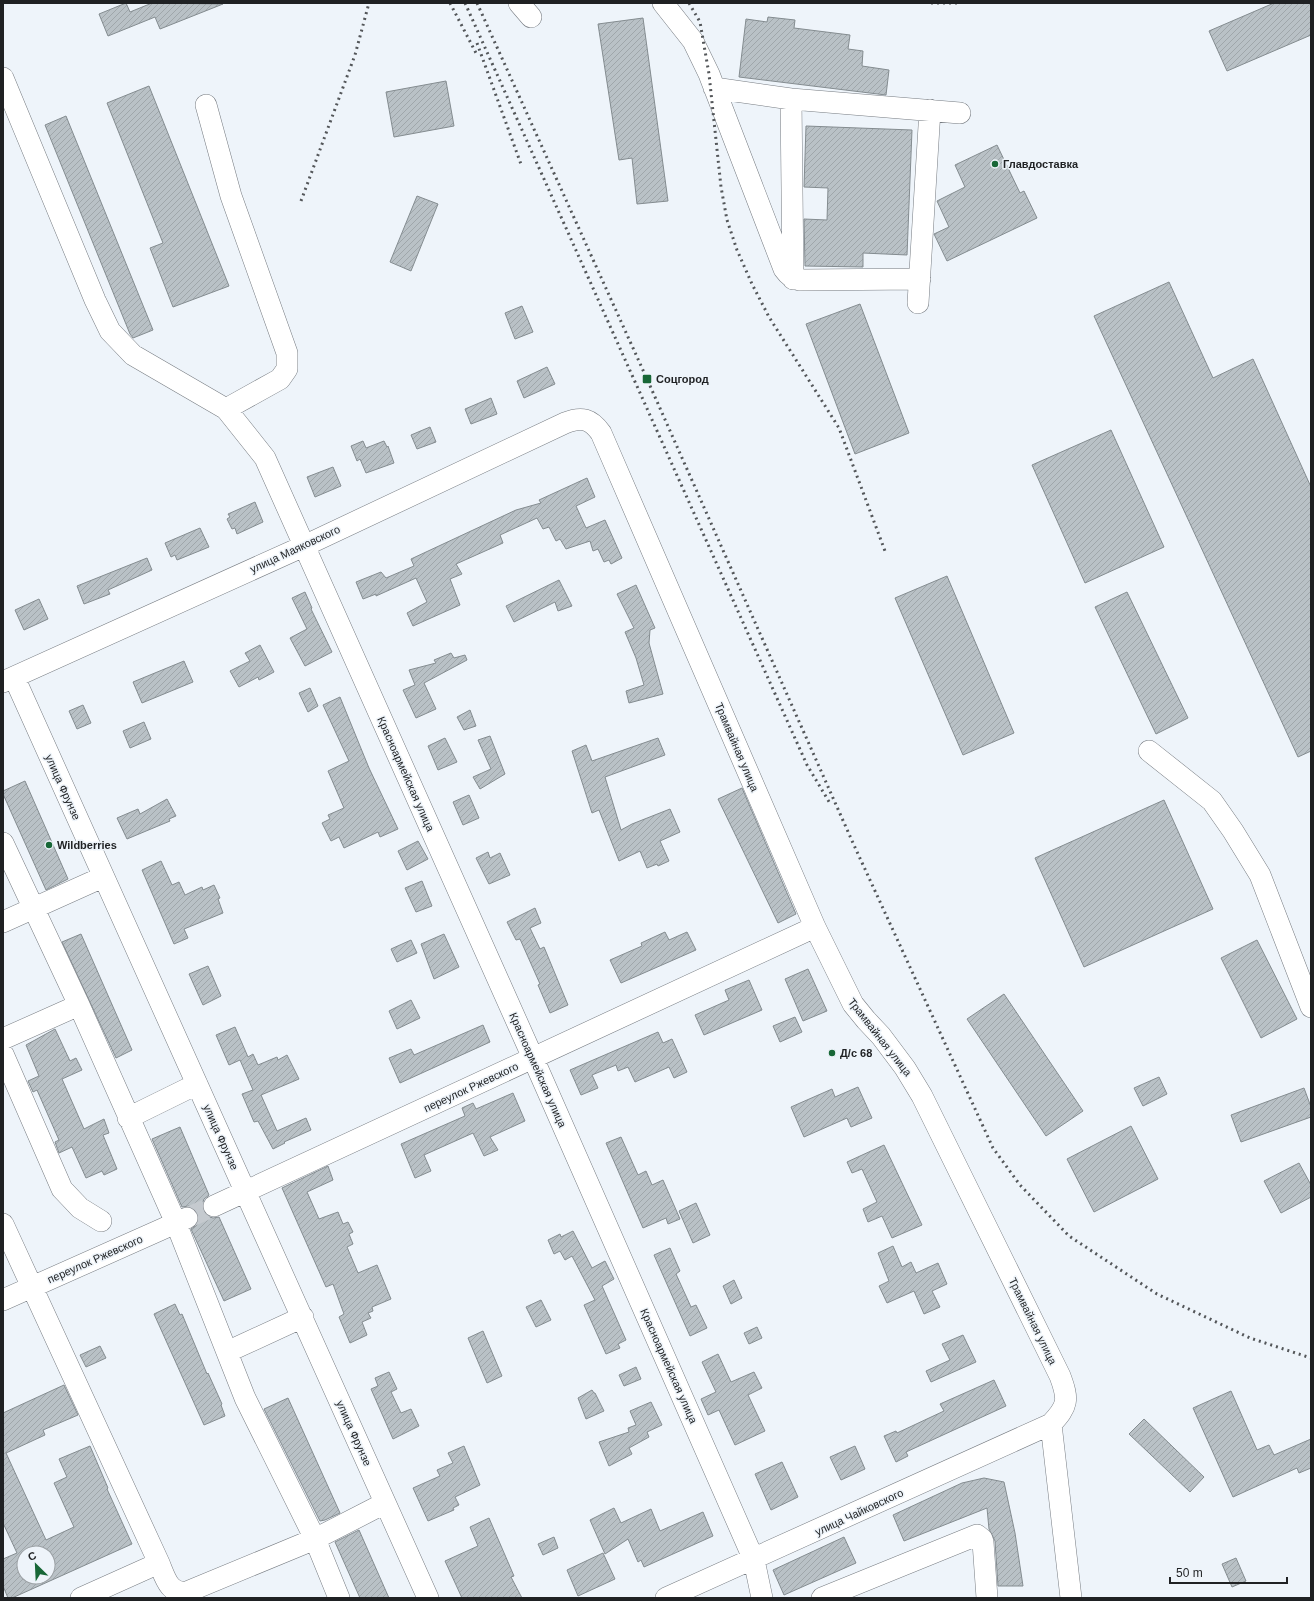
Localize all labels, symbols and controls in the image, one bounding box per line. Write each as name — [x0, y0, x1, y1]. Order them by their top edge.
place label: Главдоставка — [1003, 158, 1079, 170]
marker: Главдоставка — [990, 159, 1000, 169]
marker: Соцгород — [641, 373, 653, 385]
place label: Соцгород — [656, 373, 709, 385]
street label: улица Маяковского — [248, 523, 342, 575]
street label: Трамвайная улица — [713, 701, 761, 794]
street label: Красноармейская улица — [375, 715, 437, 834]
street label: улица Фрунзе — [43, 752, 83, 822]
place label: Wildberries — [57, 839, 117, 851]
marker: Wildberries — [44, 840, 54, 850]
street label: Трамвайная улица — [846, 996, 915, 1079]
street label: Красноармейская улица — [507, 1011, 569, 1130]
place label: Д/с 68 — [840, 1047, 872, 1059]
marker: Д/с 68 — [827, 1048, 837, 1058]
street label: переулок Ржевского — [422, 1060, 520, 1114]
street label: улица Фрунзе — [201, 1102, 241, 1172]
street label: переулок Ржевского — [46, 1233, 144, 1285]
street label: Трамвайная улица — [1007, 1276, 1060, 1367]
street label: Красноармейская улица — [638, 1307, 700, 1426]
street label: улица Фрунзе — [334, 1398, 374, 1468]
street label: улица Чайковского — [813, 1486, 905, 1538]
north arrow — [16, 1545, 56, 1585]
text: С — [26, 1549, 38, 1563]
scale bar — [1170, 1559, 1287, 1585]
text: 50 m — [1176, 1566, 1203, 1580]

